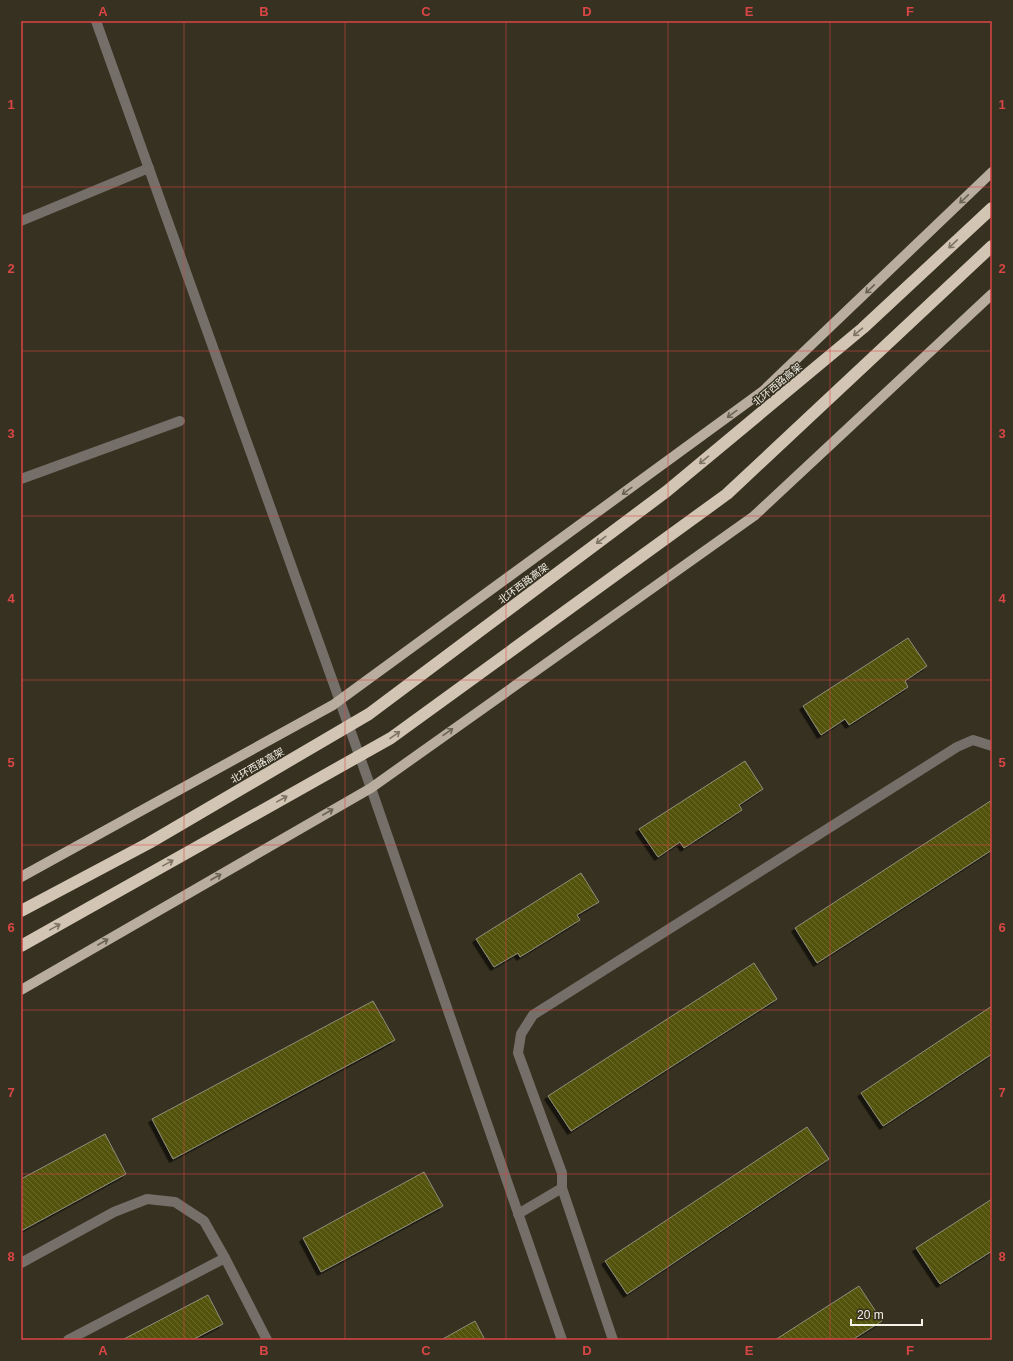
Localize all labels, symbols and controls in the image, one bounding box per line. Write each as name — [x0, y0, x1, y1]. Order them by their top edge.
text: A — [98, 4, 108, 19]
text: B — [259, 4, 269, 19]
text: C — [421, 4, 431, 19]
text: D — [582, 4, 592, 19]
text: E — [745, 4, 754, 19]
text: F — [906, 4, 914, 19]
text: 1 — [7, 97, 15, 112]
text: 1 — [998, 97, 1006, 112]
one-way arrow — [959, 195, 969, 204]
one-way arrow — [948, 239, 958, 249]
text: 2 — [7, 261, 15, 276]
text: 2 — [998, 261, 1006, 276]
one-way arrow — [865, 284, 875, 294]
one-way arrow — [853, 328, 863, 337]
street label: 北环西路高架 — [751, 361, 804, 408]
one-way arrow — [727, 410, 738, 418]
text: 3 — [7, 426, 15, 441]
text: 3 — [998, 426, 1006, 441]
one-way arrow — [699, 455, 709, 464]
one-way arrow — [622, 486, 633, 495]
one-way arrow — [596, 536, 607, 544]
street label: 北环西路高架 — [496, 561, 551, 606]
text: 4 — [7, 591, 15, 606]
text: 4 — [998, 591, 1006, 606]
one-way arrow — [443, 728, 454, 737]
one-way arrow — [389, 731, 400, 739]
street label: 北环西路高架 — [229, 746, 286, 785]
text: 5 — [7, 755, 15, 770]
text: 5 — [998, 755, 1006, 770]
one-way arrow — [276, 795, 288, 803]
one-way arrow — [322, 808, 334, 816]
one-way arrow — [162, 859, 174, 866]
one-way arrow — [210, 873, 222, 881]
text: 6 — [7, 920, 15, 935]
text: 6 — [998, 920, 1006, 935]
one-way arrow — [49, 922, 61, 930]
one-way arrow — [97, 938, 109, 946]
text: 7 — [7, 1085, 15, 1100]
text: 7 — [998, 1085, 1006, 1100]
text: 8 — [7, 1249, 15, 1264]
text: 8 — [998, 1249, 1006, 1264]
scale bar — [851, 1301, 922, 1327]
text: 20 m — [857, 1308, 884, 1322]
text: A — [98, 1343, 108, 1358]
text: B — [259, 1343, 269, 1358]
text: C — [421, 1343, 431, 1358]
text: D — [582, 1343, 592, 1358]
text: E — [745, 1343, 754, 1358]
text: F — [906, 1343, 914, 1358]

